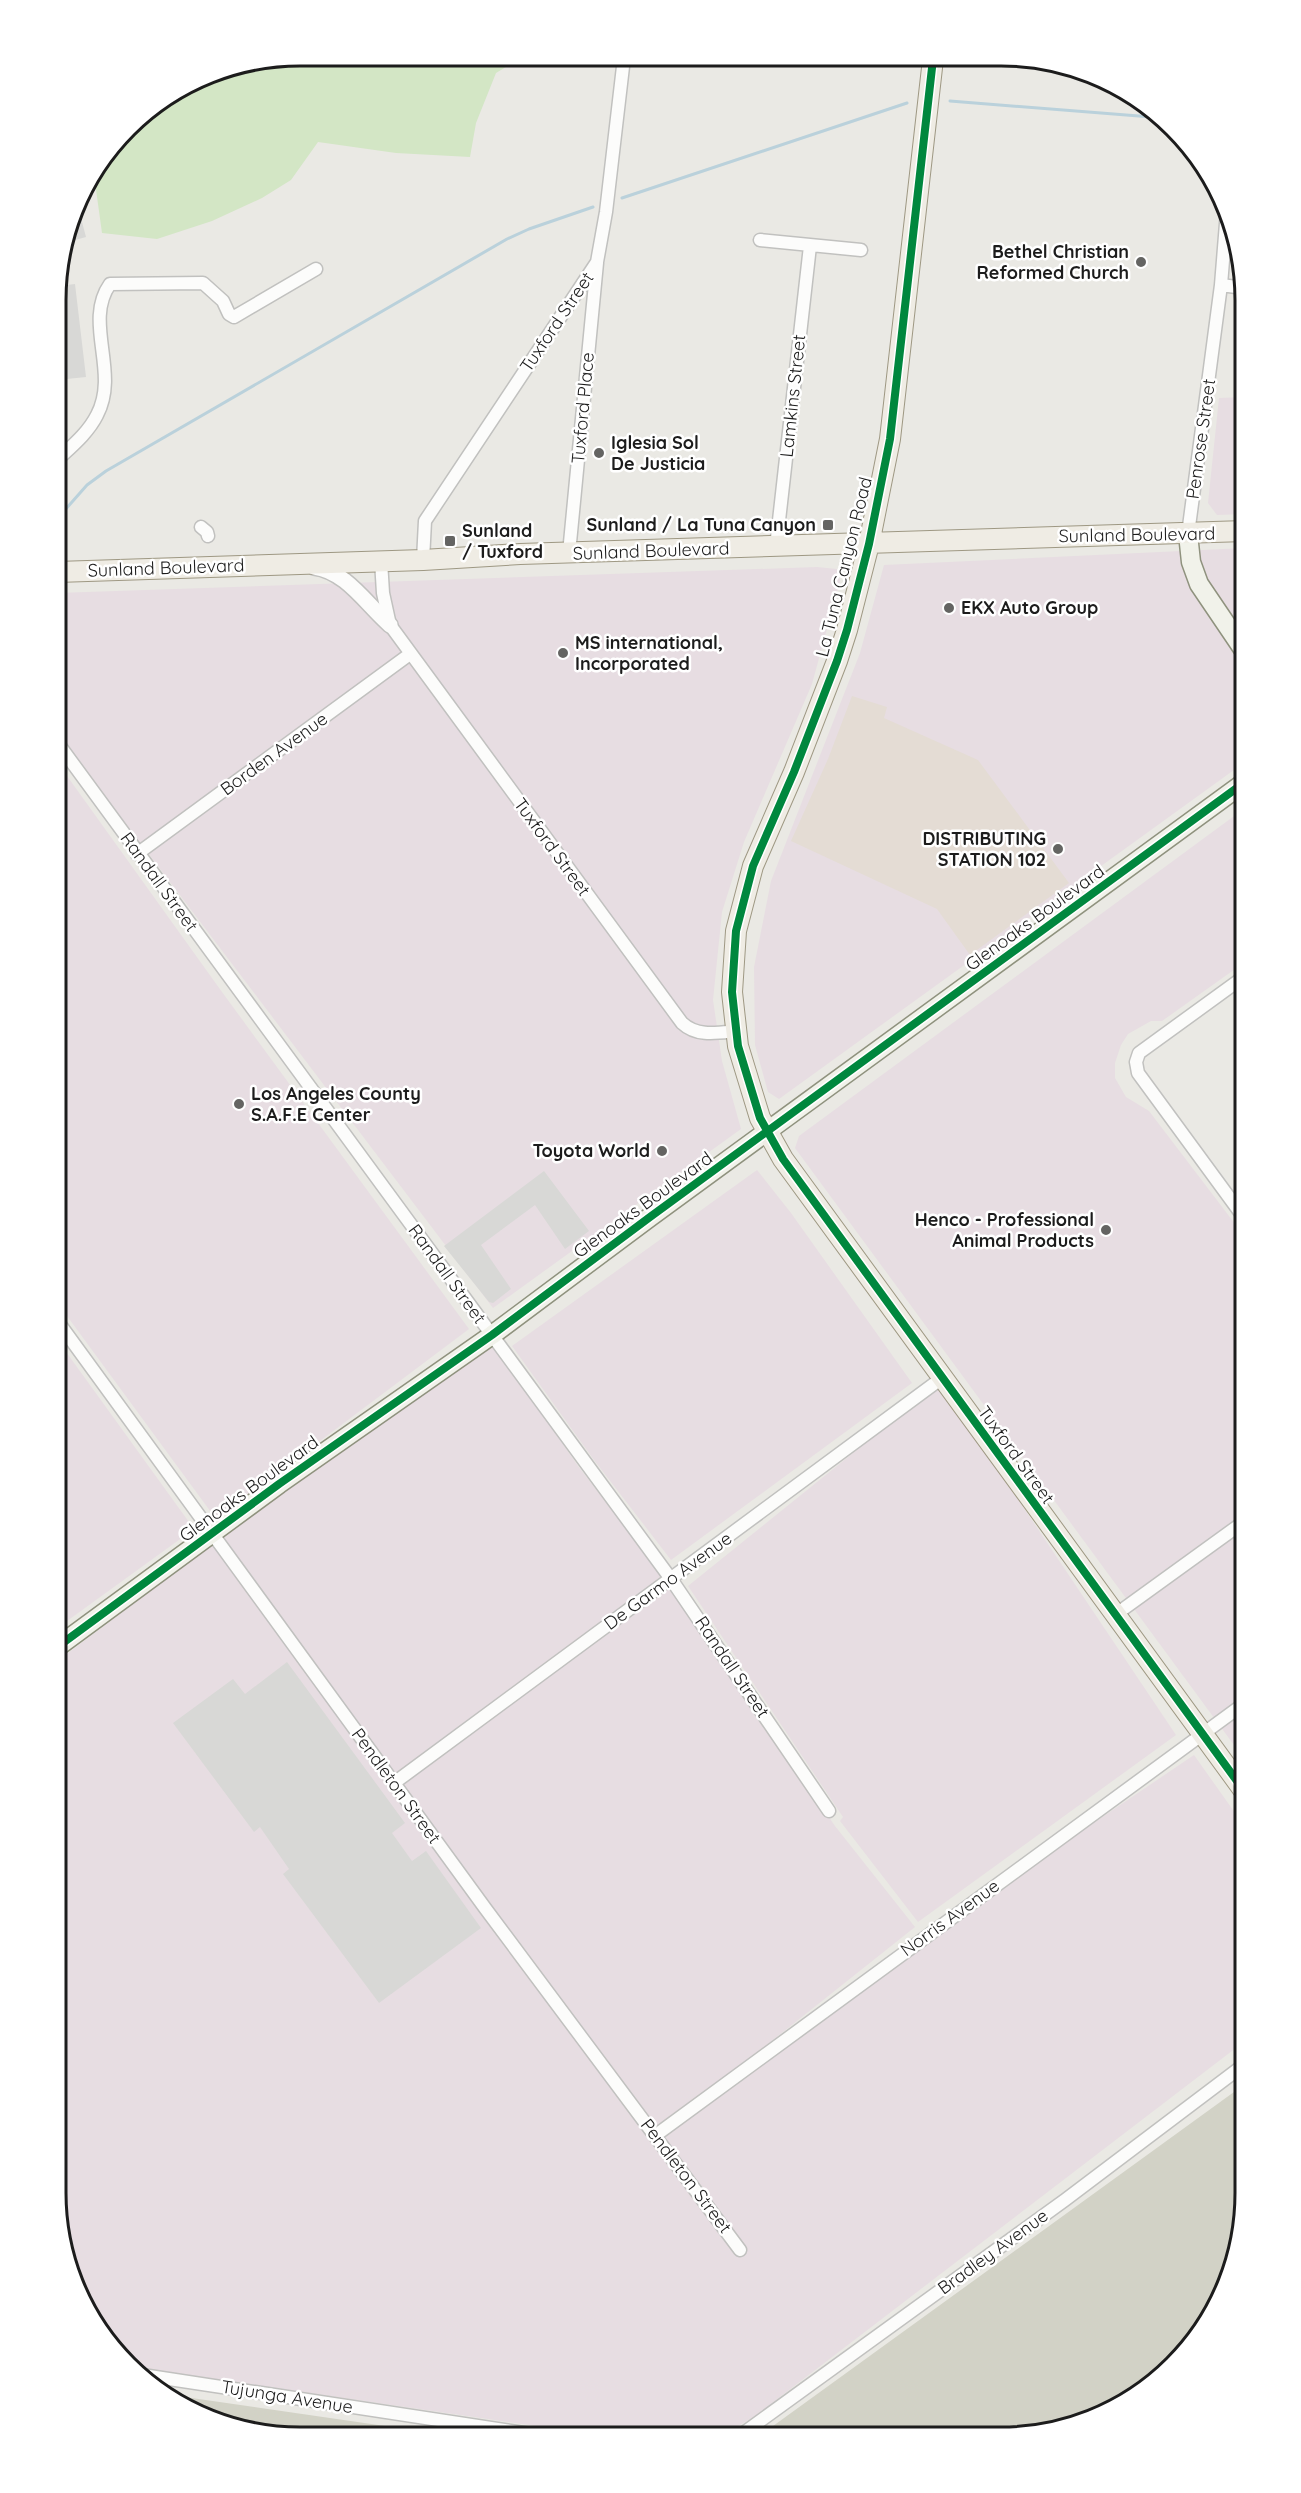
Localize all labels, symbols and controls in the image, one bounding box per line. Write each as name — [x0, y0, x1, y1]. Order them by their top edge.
place label: Bethel Christian Reformed Church — [976, 240, 1129, 284]
marker: Bethel Christian Reformed Church — [1134, 255, 1148, 269]
street label: Tuxford Street — [515, 267, 599, 376]
street label: Lamkins Street — [775, 333, 810, 458]
street label: Tuxford Place — [566, 351, 599, 465]
street label: Penrose Street — [1181, 377, 1220, 501]
place label: Iglesia Sol De Justicia — [611, 431, 705, 475]
marker: Iglesia Sol De Justicia — [592, 446, 606, 460]
street label: La Tuna Canyon Road — [810, 475, 877, 659]
place label: Sunland / La Tuna Canyon — [587, 513, 816, 536]
marker: Sunland / La Tuna Canyon — [821, 518, 835, 532]
place label: Sunland / Tuxford — [462, 519, 543, 563]
street label: Sunland Boulevard — [1058, 522, 1216, 547]
marker: Sunland / Tuxford — [443, 534, 457, 548]
street label: Sunland Boulevard — [572, 536, 730, 565]
street label: Sunland Boulevard — [87, 553, 245, 582]
place label: EKX Auto Group — [961, 596, 1098, 619]
marker: EKX Auto Group — [942, 601, 956, 615]
place label: MS international, Incorporated — [575, 631, 723, 675]
marker: MS international, Incorporated — [556, 646, 570, 660]
street label: Borden Avenue — [216, 707, 332, 800]
street label: Tuxford Street — [509, 793, 596, 900]
street label: Randall Street — [116, 827, 203, 936]
place label: DISTRIBUTING STATION 102 — [922, 827, 1046, 871]
marker: DISTRIBUTING STATION 102 — [1051, 842, 1065, 856]
street label: Glenoaks Boulevard — [961, 859, 1109, 976]
place label: Los Angeles County S.A.F.E Center — [251, 1082, 421, 1126]
marker: Los Angeles County S.A.F.E Center — [232, 1097, 246, 1111]
place label: Toyota World — [533, 1139, 650, 1162]
marker: Toyota World — [655, 1144, 669, 1158]
street label: Glenoaks Boulevard — [569, 1146, 717, 1263]
place label: Henco - Professional Animal Products — [915, 1208, 1094, 1252]
street label: Randall Street — [404, 1219, 491, 1328]
marker: Henco - Professional Animal Products — [1099, 1223, 1113, 1237]
street label: Tuxford Street — [973, 1401, 1060, 1508]
street label: Glenoaks Boulevard — [175, 1430, 323, 1547]
street label: De Garmo Avenue — [599, 1526, 736, 1635]
street label: Randall Street — [690, 1612, 775, 1722]
street label: Pendleton Street — [347, 1723, 446, 1848]
street label: Norris Avenue — [896, 1874, 1004, 1961]
street label: Pendleton Street — [636, 2114, 737, 2238]
street label: Bradley Avenue — [933, 2204, 1052, 2299]
street label: Tujunga Avenue — [220, 2375, 355, 2418]

